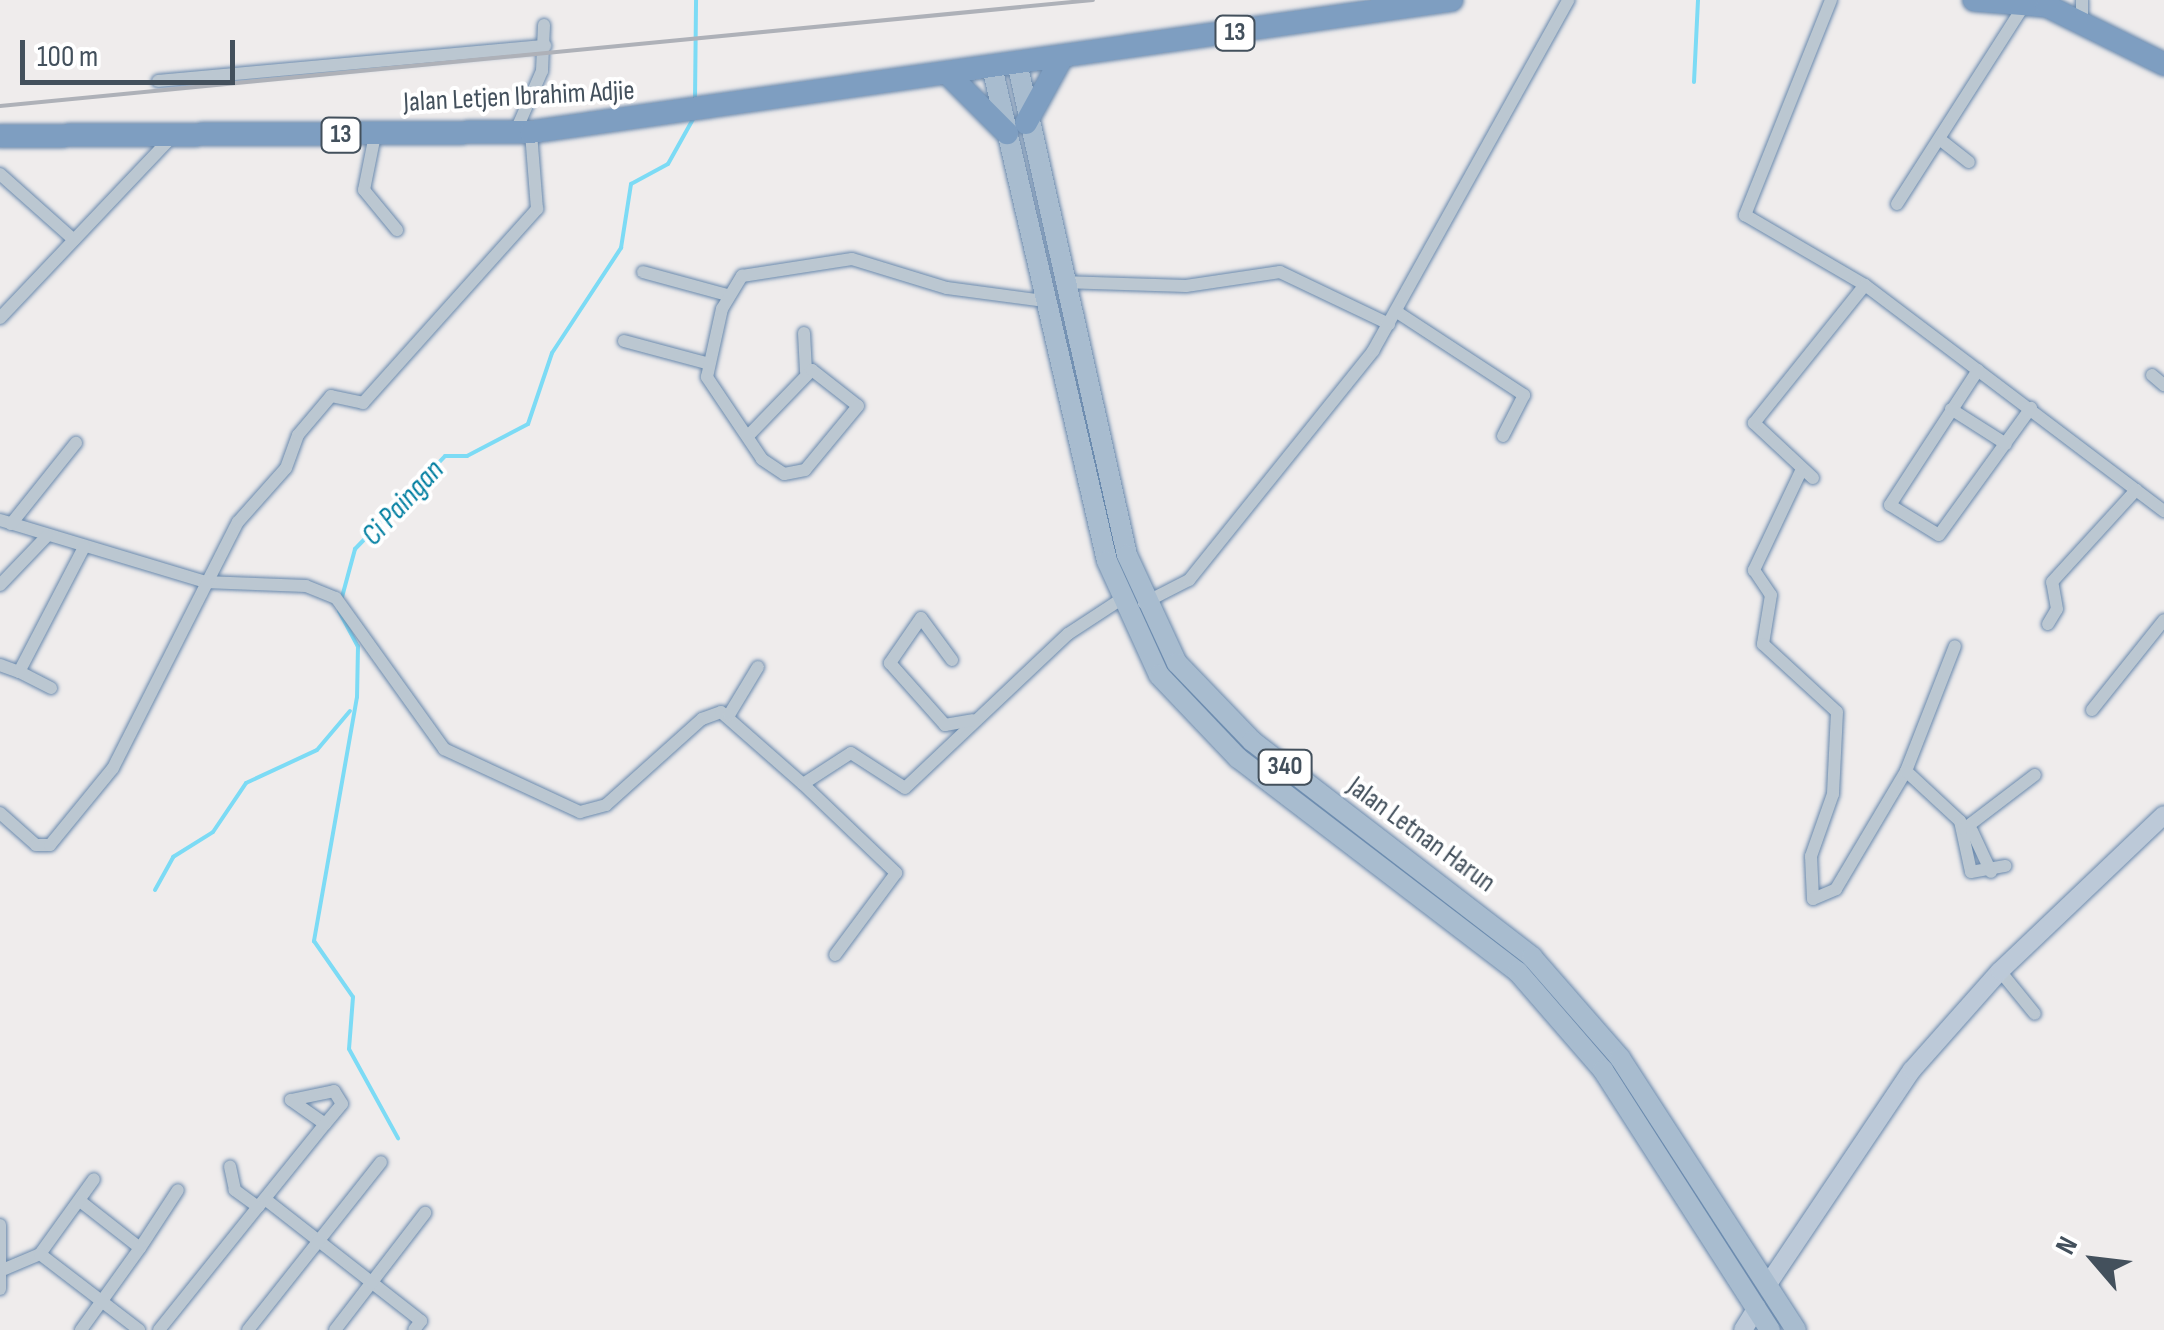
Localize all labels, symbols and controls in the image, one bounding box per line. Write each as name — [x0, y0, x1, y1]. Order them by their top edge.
road number: 13 — [1212, 13, 1258, 53]
scale bar — [25, 20, 240, 82]
text: 100 m — [37, 39, 98, 75]
street label: Jalan Letjen Ibrahim Adjie — [403, 74, 635, 120]
road number: 13 — [318, 115, 364, 155]
water label: Ci Paingan — [354, 453, 452, 553]
road number: 340 — [1258, 747, 1312, 787]
street label: Jalan Letnan Harun — [1340, 770, 1502, 900]
north arrow — [2044, 1210, 2144, 1310]
text: N — [2049, 1231, 2085, 1260]

